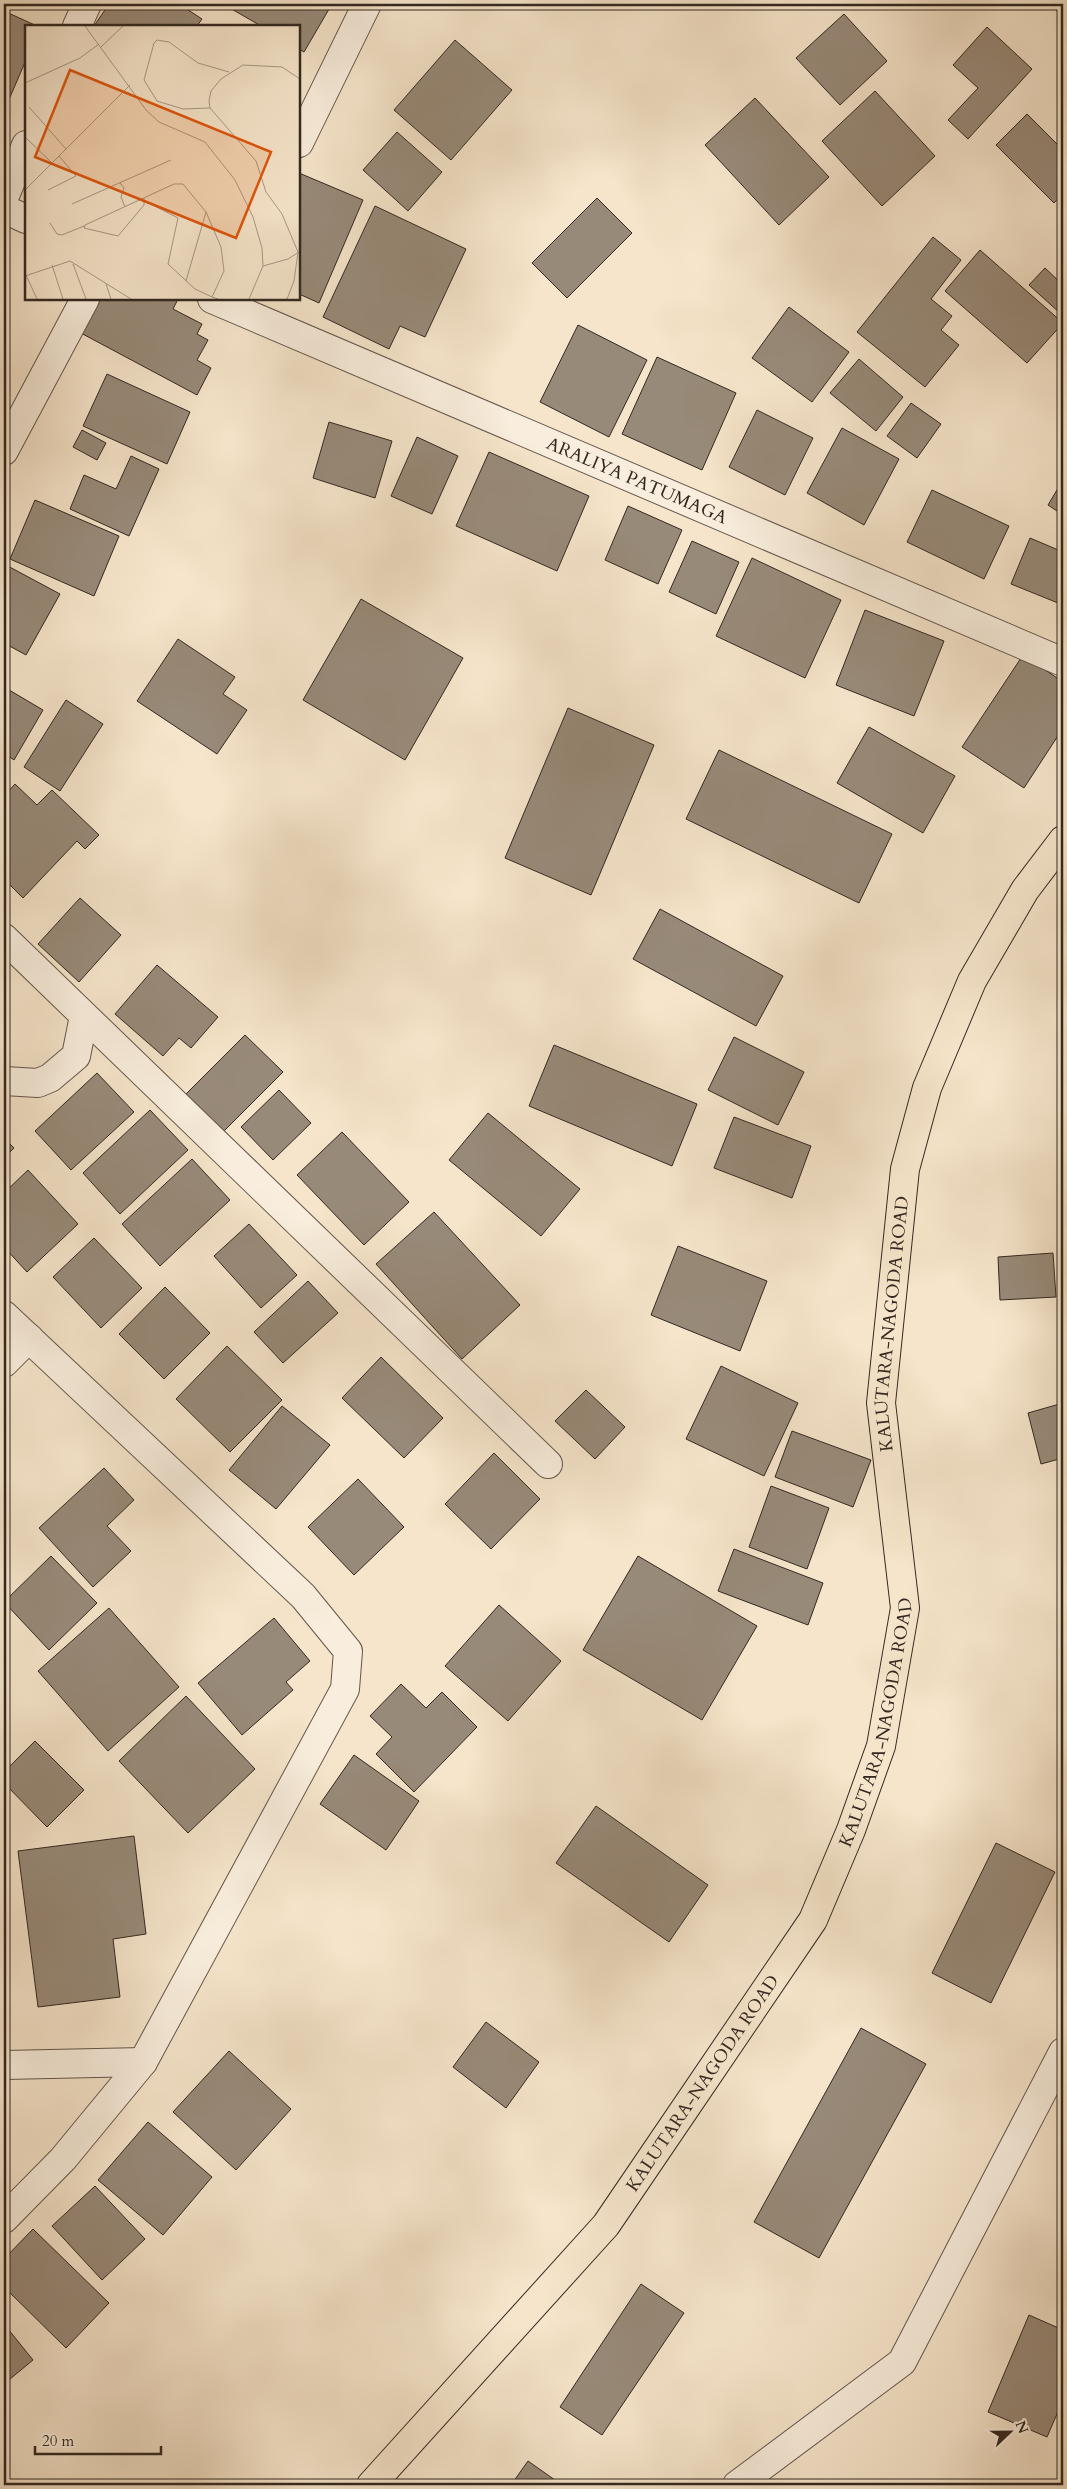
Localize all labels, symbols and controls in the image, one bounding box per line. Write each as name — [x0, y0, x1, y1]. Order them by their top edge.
inset map — [25, 25, 300, 300]
street label: ARALIYA PATUMAGA — [542, 431, 731, 530]
street label: KALUTARA-NAGODA ROAD — [869, 1195, 915, 1453]
street label: KALUTARA-NAGODA ROAD — [833, 1596, 918, 1851]
street label: KALUTARA-NAGODA ROAD — [620, 1970, 785, 2197]
north arrow — [984, 2406, 1034, 2456]
text: N — [1011, 2418, 1033, 2437]
scale bar — [35, 2424, 161, 2456]
text: 20 m — [42, 2431, 74, 2451]

